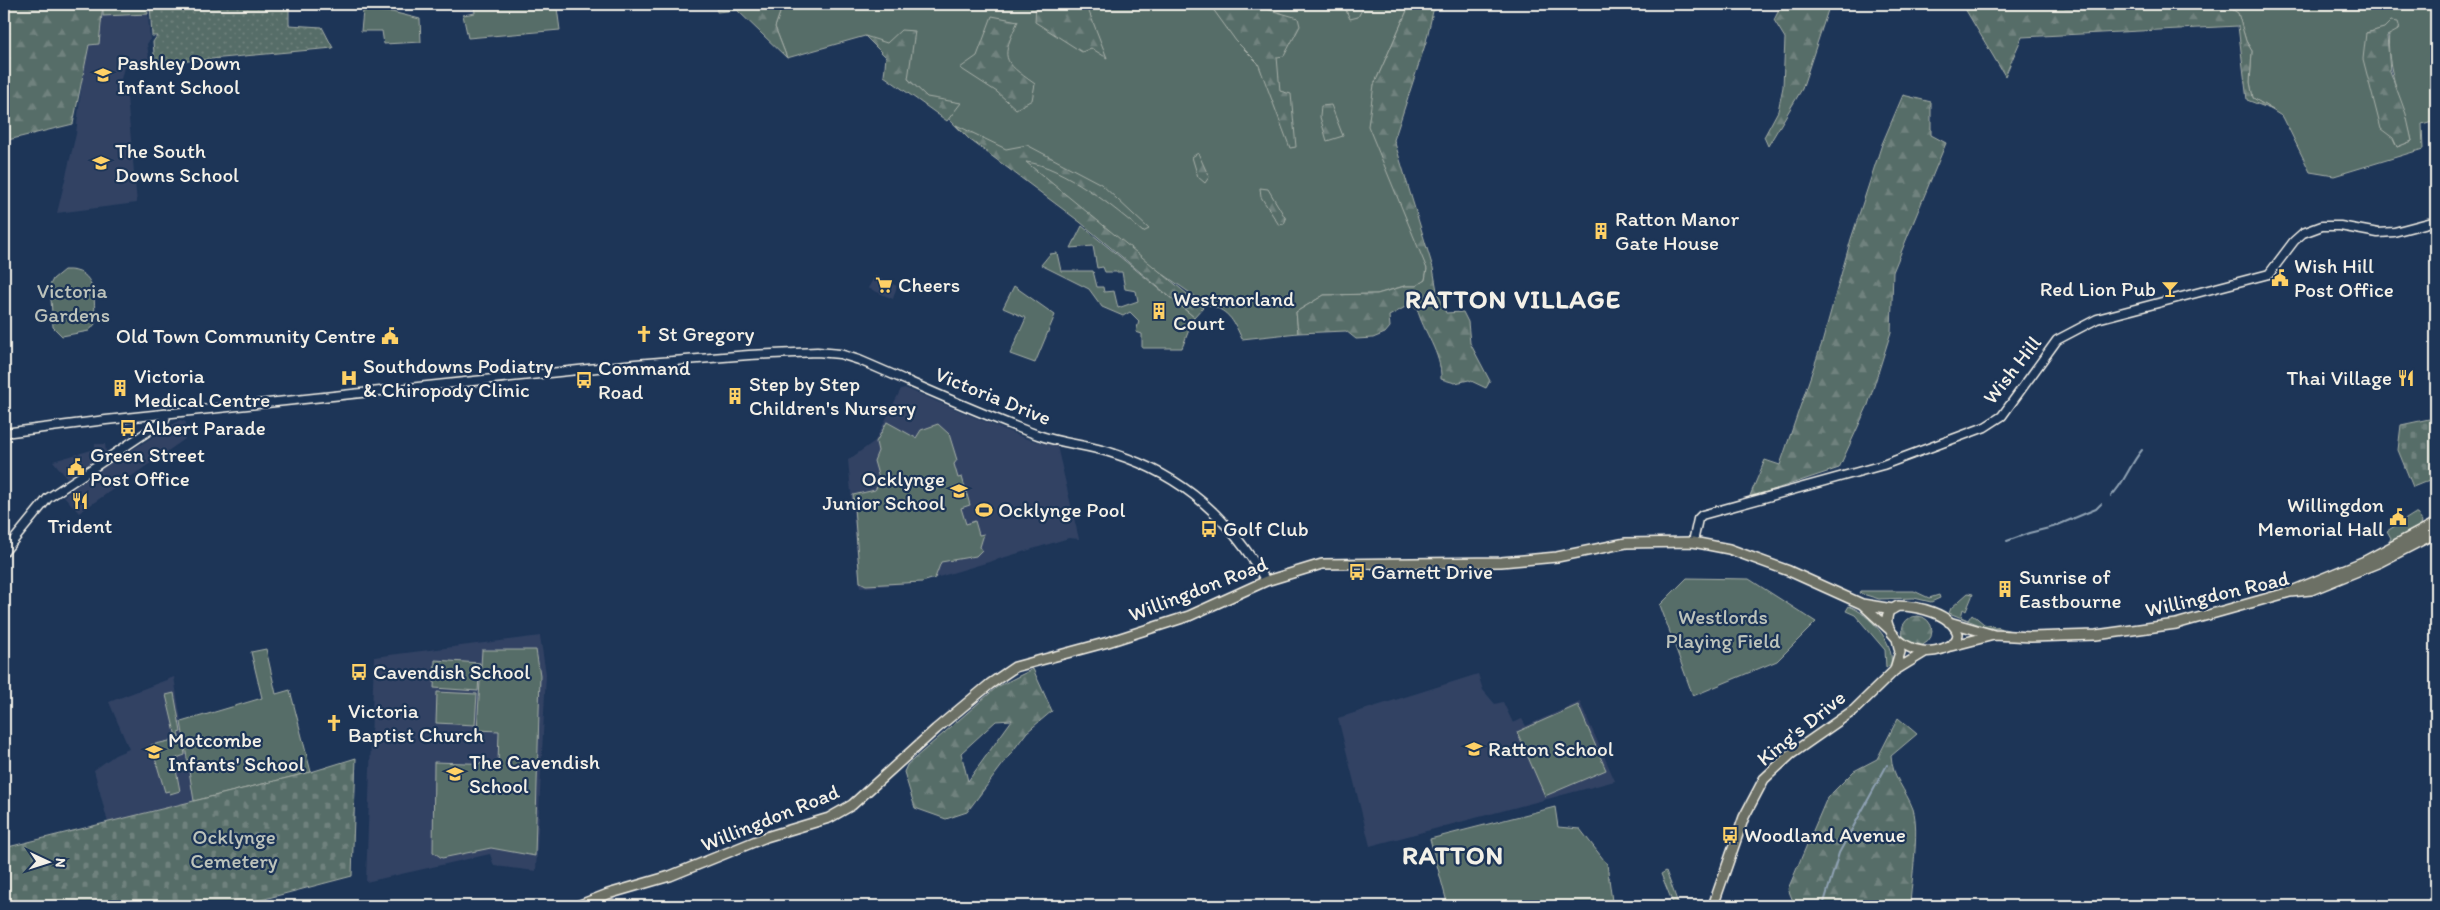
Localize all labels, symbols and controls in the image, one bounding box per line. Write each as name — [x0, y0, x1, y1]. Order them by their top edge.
place label: Pashley Down Infant School — [117, 50, 241, 99]
school or university icon: Pashley Down Infant School — [93, 65, 113, 85]
place label: The South Downs School — [115, 138, 239, 187]
school or university icon: The South Downs School — [91, 153, 111, 173]
place label: Ratton Manor Gate House — [1615, 206, 1740, 255]
building icon: Ratton Manor Gate House — [1591, 221, 1611, 241]
place label: Wish Hill Post Office — [2294, 253, 2394, 302]
public building icon: Wish Hill Post Office — [2270, 268, 2290, 288]
place label: Cheers — [898, 272, 960, 297]
supermarket icon: Cheers — [874, 275, 894, 295]
place label: Red Lion Pub — [2040, 276, 2156, 301]
park label: Victoria Gardens — [34, 278, 110, 327]
bar icon: Red Lion Pub — [2160, 279, 2180, 299]
district label: RATTON VILLAGE — [1405, 283, 1621, 315]
place label: Westmorland Court — [1173, 286, 1295, 335]
building icon: Westmorland Court — [1149, 301, 1169, 321]
place label: St Gregory — [658, 321, 755, 346]
place label: Old Town Community Centre — [116, 323, 376, 348]
church icon: St Gregory — [634, 324, 654, 344]
public building icon: Old Town Community Centre — [380, 326, 400, 346]
street label: Wish Hill — [1977, 330, 2046, 409]
place label: Southdowns Podiatry & Chiropody Clinic — [363, 353, 554, 402]
place label: Command Road — [598, 355, 691, 404]
street label: Victoria Drive — [932, 361, 1055, 430]
place label: Victoria Medical Centre — [134, 363, 270, 412]
place label: Thai Village — [2287, 365, 2392, 390]
hospital icon: Southdowns Podiatry & Chiropody Clinic — [339, 368, 359, 388]
restaurant icon: Thai Village — [2396, 368, 2416, 388]
bus stop icon: Command Road — [574, 370, 594, 390]
place label: Step by Step Children's Nursery — [749, 371, 916, 420]
building icon: Victoria Medical Centre — [110, 378, 130, 398]
building icon: Step by Step Children's Nursery — [725, 386, 745, 406]
place label: Albert Parade — [142, 415, 266, 440]
bus stop icon: Albert Parade — [118, 418, 138, 438]
place label: Green Street Post Office — [90, 442, 205, 491]
public building icon: Green Street Post Office — [66, 457, 86, 477]
place label: Ocklynge Junior School — [822, 466, 945, 515]
school or university icon: Ocklynge Junior School — [949, 481, 969, 501]
restaurant icon: Trident — [70, 491, 90, 511]
place label: Willingdon Memorial Hall — [2258, 492, 2384, 541]
place label: Ocklynge Pool — [998, 497, 1125, 522]
sports icon: Ocklynge Pool — [974, 500, 994, 520]
public building icon: Willingdon Memorial Hall — [2388, 507, 2408, 527]
place label: Trident — [48, 513, 113, 538]
place label: Golf Club — [1223, 516, 1309, 541]
bus stop icon: Golf Club — [1199, 519, 1219, 539]
street label: Willingdon Road — [1125, 550, 1271, 627]
place label: Garnett Drive — [1371, 559, 1493, 584]
bus stop icon: Garnett Drive — [1347, 562, 1367, 582]
place label: Sunrise of Eastbourne — [2019, 564, 2122, 613]
street label: Willingdon Road — [2142, 565, 2292, 622]
building icon: Sunrise of Eastbourne — [1995, 579, 2015, 599]
park label: Westlords Playing Field — [1666, 604, 1781, 653]
place label: Cavendish School — [373, 659, 530, 684]
bus stop icon: Cavendish School — [349, 662, 369, 682]
street label: King's Drive — [1751, 684, 1850, 771]
place label: Victoria Baptist Church — [348, 698, 484, 747]
church icon: Victoria Baptist Church — [324, 713, 344, 733]
place label: Motcombe Infants' School — [168, 727, 305, 776]
place label: Ratton School — [1488, 736, 1614, 761]
school or university icon: Ratton School — [1464, 739, 1484, 759]
school or university icon: Motcombe Infants' School — [144, 742, 164, 762]
place label: The Cavendish School — [469, 749, 600, 798]
school or university icon: The Cavendish School — [445, 764, 465, 784]
street label: Willingdon Road — [697, 778, 843, 857]
place label: Woodland Avenue — [1744, 822, 1906, 847]
park label: Ocklynge Cemetery — [190, 824, 278, 873]
bus stop icon: Woodland Avenue — [1720, 825, 1740, 845]
north arrow — [22, 838, 72, 888]
district label: RATTON — [1402, 839, 1504, 871]
text: N — [52, 858, 69, 868]

